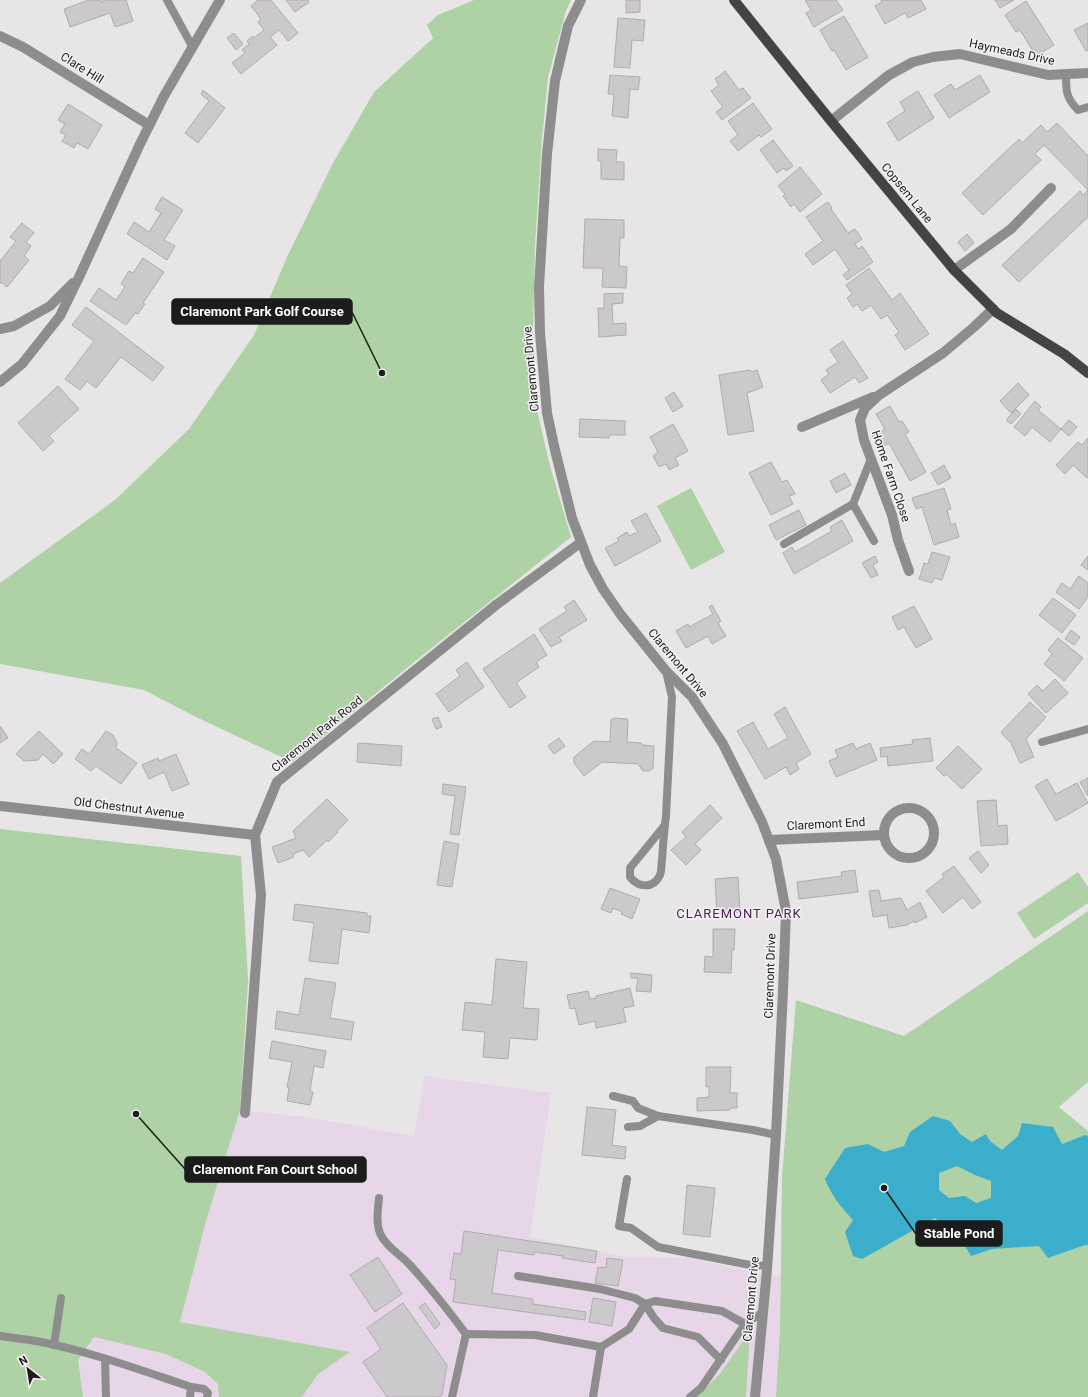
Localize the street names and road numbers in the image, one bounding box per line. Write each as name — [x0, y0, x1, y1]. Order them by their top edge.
street label: Haymeads Drive — [968, 36, 1056, 68]
street label: Clare Hill — [58, 49, 106, 87]
street label: Copsem Lane — [878, 160, 936, 226]
street label: Claremont Drive — [520, 326, 542, 412]
street label: Home Farm Close — [869, 428, 913, 524]
street label: Claremont Drive — [645, 626, 711, 700]
street label: Claremont Park Road — [269, 693, 365, 775]
street label: Old Chestnut Avenue — [73, 794, 185, 822]
street label: Claremont End — [786, 815, 866, 833]
street label: Claremont Drive — [762, 933, 778, 1019]
street label: Claremont Drive — [740, 1256, 762, 1342]

